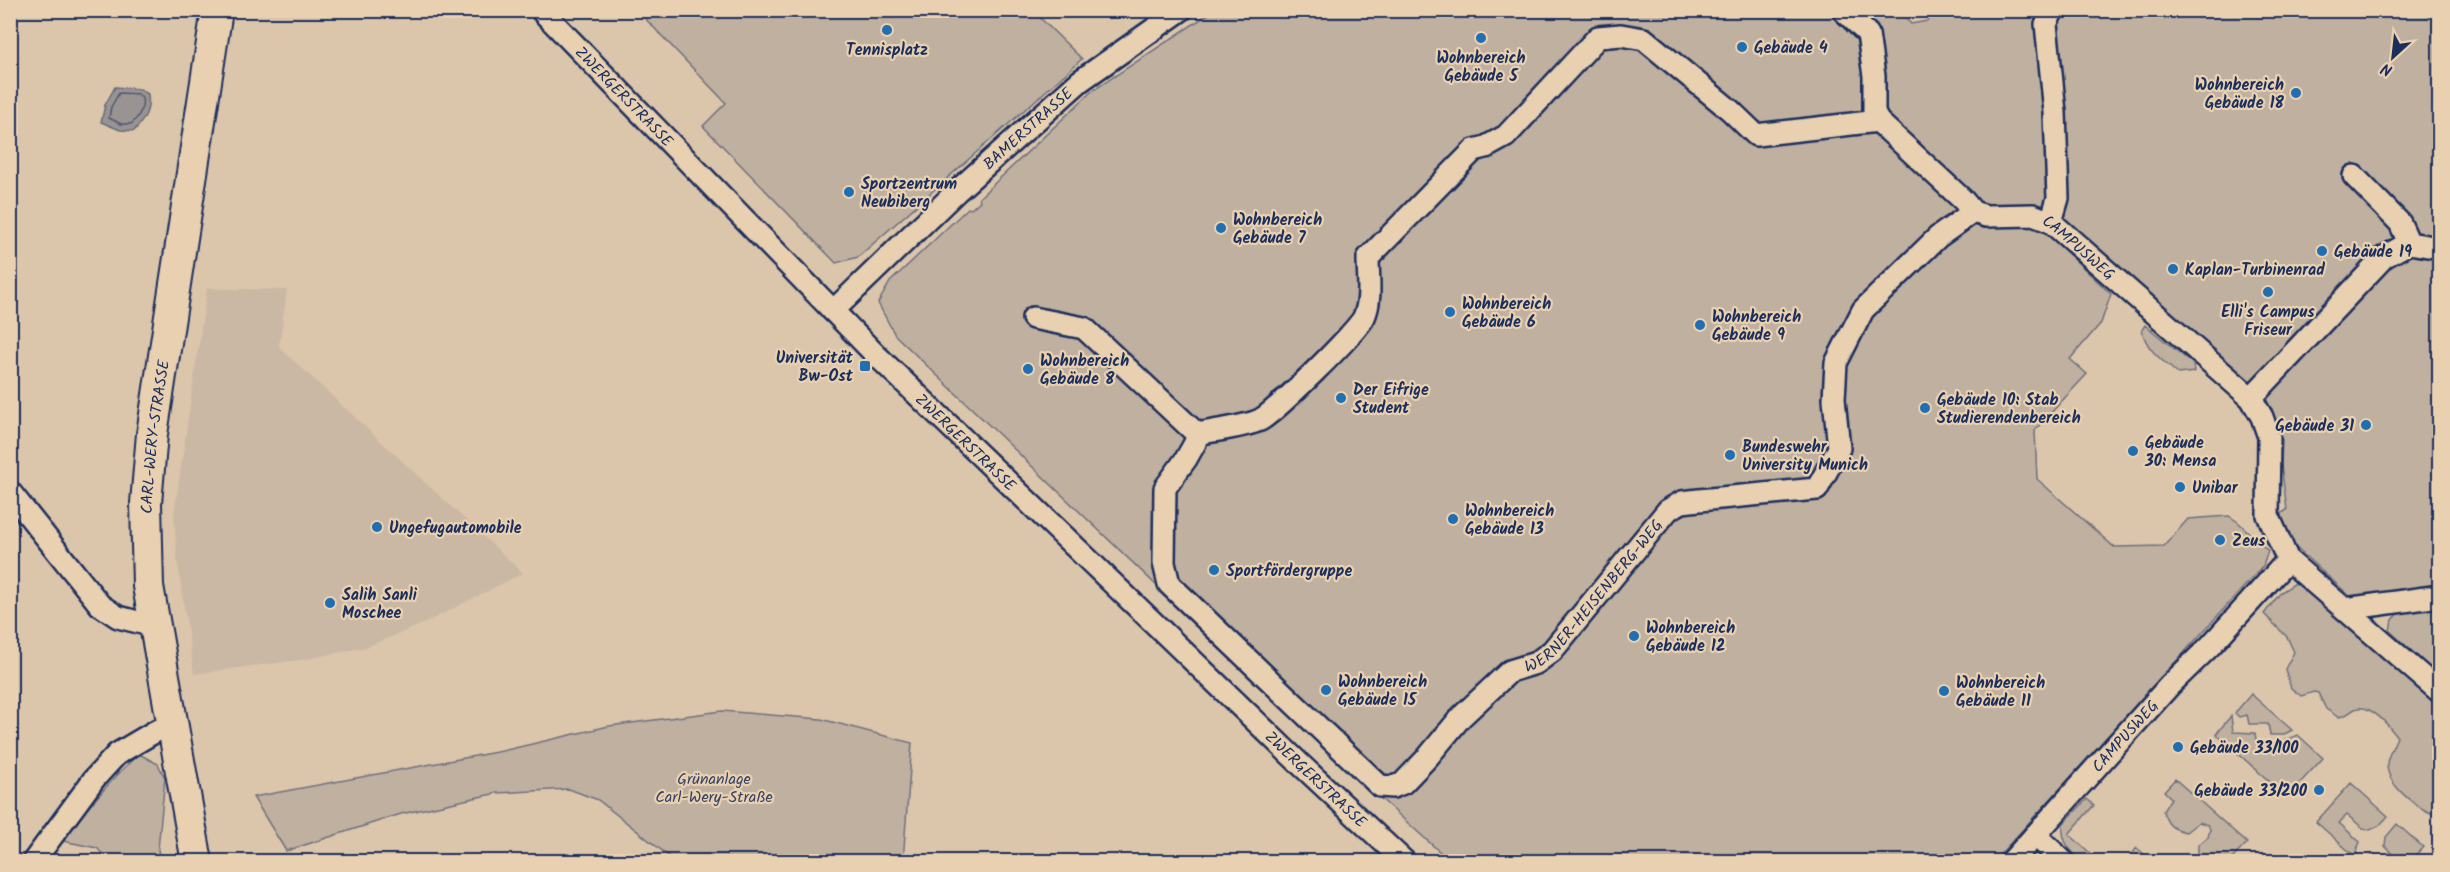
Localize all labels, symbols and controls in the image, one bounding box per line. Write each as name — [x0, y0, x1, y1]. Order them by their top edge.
marker: Tennisplatz — [880, 23, 894, 37]
north arrow — [2363, 27, 2423, 87]
marker: Wohnbereich Gebäude 5 — [1474, 31, 1488, 45]
place label: Gebäude 4 — [1754, 36, 1828, 61]
place label: Tennisplatz — [846, 38, 928, 63]
marker: Gebäude 4 — [1735, 40, 1749, 54]
street label: ZWERGERSTRASSE — [568, 41, 679, 154]
place label: Wohnbereich Gebäude 5 — [1436, 46, 1526, 89]
text: N — [2377, 56, 2397, 82]
place label: Wohnbereich Gebäude 18 — [2195, 73, 2285, 116]
street label: BAMERSTRASSE — [978, 81, 1080, 176]
marker: Wohnbereich Gebäude 18 — [2289, 86, 2303, 100]
place label: Sportzentrum Neubiberg — [861, 172, 957, 215]
marker: Sportzentrum Neubiberg — [842, 185, 856, 199]
place label: Wohnbereich Gebäude 7 — [1233, 208, 1322, 251]
street label: CAMPUSWEG — [2039, 209, 2120, 287]
marker: Wohnbereich Gebäude 7 — [1214, 221, 1228, 235]
place label: Gebäude 19 — [2334, 240, 2412, 265]
marker: Gebäude 19 — [2315, 244, 2329, 258]
place label: Kaplan-Turbinenrad — [2185, 258, 2325, 283]
marker: Kaplan-Turbinenrad — [2166, 262, 2180, 276]
marker: Elli's Campus Friseur — [2261, 285, 2275, 299]
place label: Wohnbereich Gebäude 6 — [1462, 292, 1551, 335]
place label: Elli's Campus Friseur — [2221, 300, 2315, 343]
marker: Wohnbereich Gebäude 6 — [1443, 305, 1457, 319]
place label: Wohnbereich Gebäude 9 — [1712, 305, 1801, 348]
marker: Wohnbereich Gebäude 9 — [1693, 318, 1707, 332]
place label: Universität Bw-Ost — [776, 346, 854, 389]
place label: Wohnbereich Gebäude 8 — [1040, 349, 1129, 392]
street label: CARL-WERY-STRASSE — [135, 358, 177, 514]
marker: Universität Bw-Ost — [858, 359, 872, 373]
marker: Wohnbereich Gebäude 8 — [1021, 362, 1035, 376]
place label: Der Eifrige Student — [1353, 378, 1429, 421]
street label: ZWERGERSTRASSE — [909, 388, 1022, 498]
place label: Gebäude 10: Stab Studierendenbereich — [1937, 388, 2081, 431]
marker: Der Eifrige Student — [1334, 391, 1348, 405]
marker: Gebäude 10: Stab Studierendenbereich — [1918, 401, 1932, 415]
place label: Gebäude 31 — [2275, 414, 2354, 439]
marker: Gebäude 31 — [2359, 418, 2373, 432]
place label: Gebäude 30: Mensa — [2144, 431, 2216, 474]
place label: Bundeswehr University Munich — [1742, 435, 1868, 478]
marker: Gebäude 30: Mensa — [2126, 444, 2140, 458]
marker: Bundeswehr University Munich — [1723, 448, 1737, 462]
place label: Unibar — [2192, 476, 2239, 501]
marker: Unibar — [2173, 480, 2187, 494]
place label: Wohnbereich Gebäude 13 — [1465, 499, 1554, 542]
marker: Wohnbereich Gebäude 13 — [1446, 512, 1460, 526]
street label: WERNER-HEISENBERG-WEG — [1522, 514, 1670, 680]
place label: Ungefugautomobile — [389, 516, 522, 541]
marker: Ungefugautomobile — [370, 520, 384, 534]
place label: Zeus — [2232, 529, 2266, 554]
marker: Zeus — [2213, 533, 2227, 547]
place label: Sportfördergruppe — [1226, 559, 1352, 584]
marker: Sportfördergruppe — [1207, 563, 1221, 577]
place label: Salih Sanli Moschee — [342, 583, 418, 626]
marker: Salih Sanli Moschee — [323, 596, 337, 610]
place label: Wohnbereich Gebäude 12 — [1646, 616, 1735, 659]
marker: Wohnbereich Gebäude 12 — [1627, 629, 1641, 643]
place label: Wohnbereich Gebäude 15 — [1338, 670, 1427, 713]
place label: Wohnbereich Gebäude 11 — [1956, 671, 2045, 714]
marker: Wohnbereich Gebäude 15 — [1319, 683, 1333, 697]
marker: Wohnbereich Gebäude 11 — [1937, 684, 1951, 698]
street label: CAMPUSWEG — [2086, 695, 2165, 779]
street label: ZWERGERSTRASSE — [1259, 725, 1372, 835]
place label: Gebäude 33/100 — [2190, 736, 2299, 761]
marker: Gebäude 33/100 — [2171, 740, 2185, 754]
park label: Grünanlage Carl-Wery-Straße — [655, 767, 773, 810]
place label: Gebäude 33/200 — [2194, 779, 2308, 804]
marker: Gebäude 33/200 — [2312, 783, 2326, 797]

